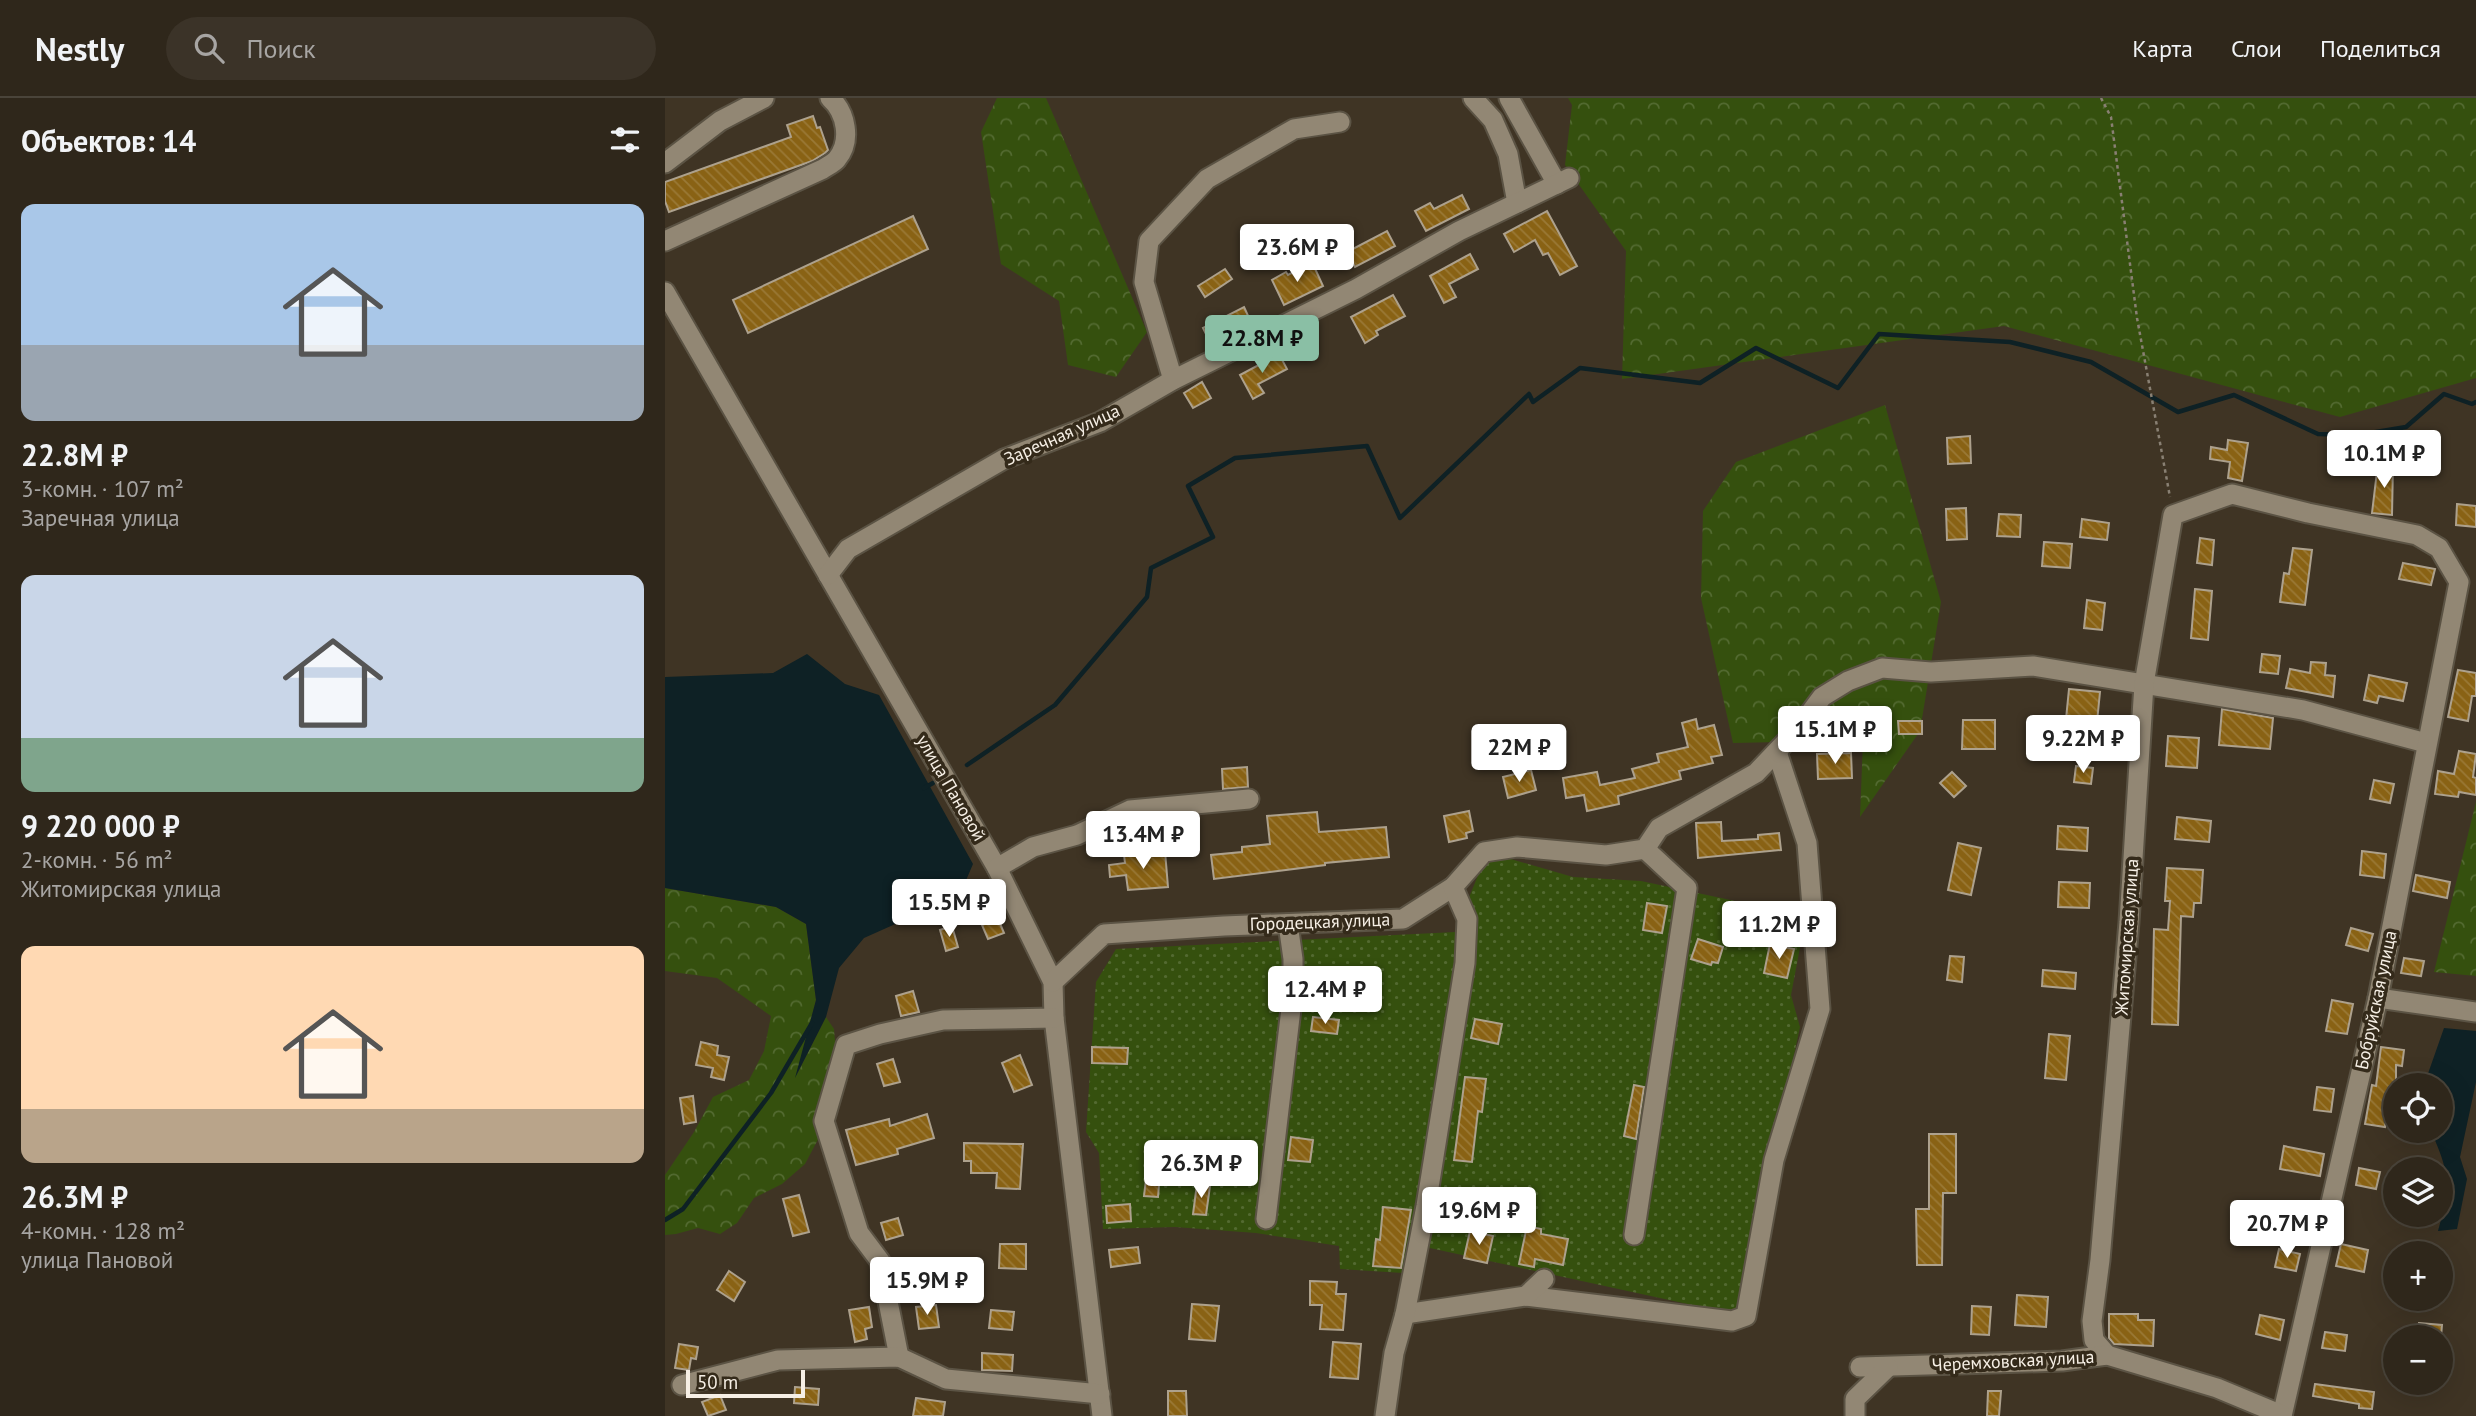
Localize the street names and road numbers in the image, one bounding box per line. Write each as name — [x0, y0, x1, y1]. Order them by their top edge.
street label: Заречная улица — [1000, 399, 1123, 470]
street label: улица Пановой — [912, 730, 991, 845]
street label: Житомирская улица — [2109, 858, 2143, 1017]
street label: Городецкая улица — [1249, 908, 1391, 935]
street label: Бобруйская улица — [2350, 928, 2401, 1072]
street label: Черемховская улица — [1931, 1345, 2095, 1376]

